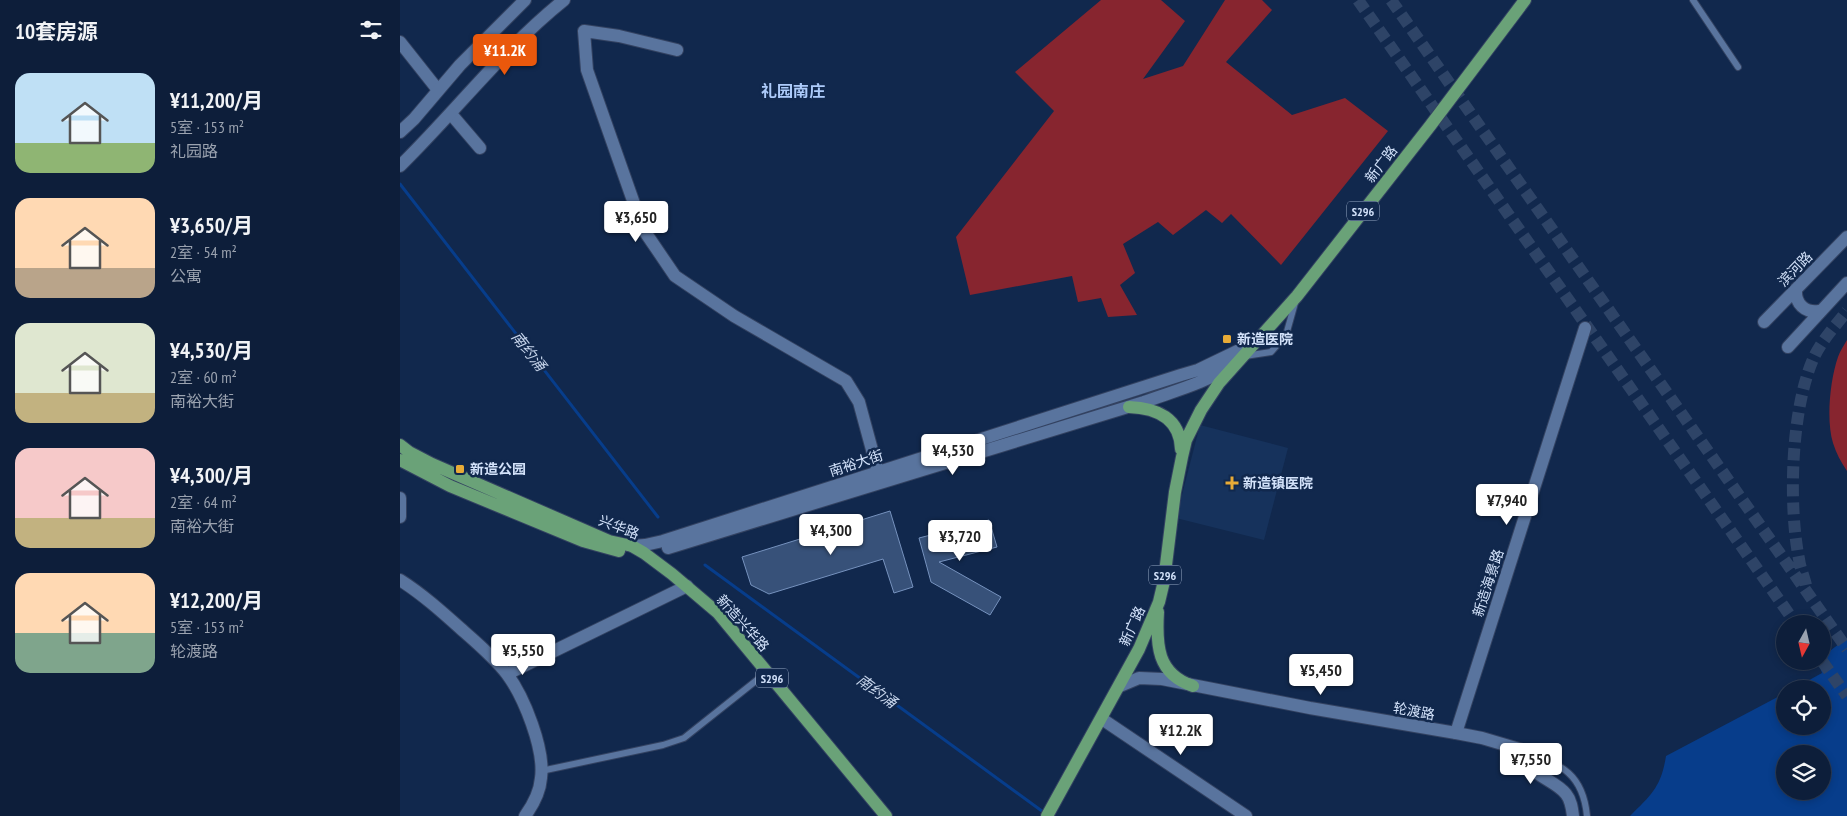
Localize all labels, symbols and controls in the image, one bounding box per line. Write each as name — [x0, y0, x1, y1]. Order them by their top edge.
icon: filters — [357, 16, 385, 44]
text: 10套房源 — [15, 18, 98, 45]
pin: ¥11.2K — [464, 34, 546, 76]
text: ¥11.2K — [484, 40, 526, 60]
district label: 礼园南庄 — [761, 81, 825, 101]
text: ¥11,200/月 — [170, 87, 263, 114]
icon: home — [55, 93, 115, 153]
text: 5室 · 153 m² — [170, 117, 244, 137]
text: 礼园路 — [170, 141, 218, 161]
street label: 新广路 — [1361, 142, 1401, 186]
pin: ¥3,650 — [595, 200, 677, 243]
road number: S296 — [1347, 202, 1379, 220]
text: ¥3,650 — [615, 207, 657, 227]
text: ¥3,650/月 — [170, 212, 253, 239]
icon: home — [55, 218, 115, 278]
text: 2室 · 54 m² — [170, 242, 237, 262]
street label: 滨河路 — [1774, 248, 1816, 290]
text: 公寓 — [170, 266, 202, 286]
water label: 南约涌 — [508, 327, 552, 376]
place label: 新造医院 — [1237, 330, 1293, 348]
marker: 新造医院 — [1221, 333, 1233, 345]
text: ¥4,530/月 — [170, 337, 253, 364]
icon: home — [55, 343, 115, 403]
text: 2室 · 60 m² — [170, 367, 237, 387]
text: 南裕大街 — [170, 391, 234, 411]
pin: ¥4,530 — [912, 434, 994, 476]
text: ¥4,530 — [932, 440, 974, 460]
street label: 南裕大街 — [827, 446, 885, 480]
place label: 新造公园 — [470, 460, 526, 478]
text: ¥4,300/月 — [170, 462, 253, 489]
marker: 新造公园 — [454, 463, 466, 475]
icon: home — [55, 468, 115, 528]
place label: 新造镇医院 — [1243, 474, 1313, 492]
marker: 新造镇医院 — [1225, 476, 1239, 490]
pin: ¥7,940 — [1466, 484, 1548, 526]
text: ¥7,940 — [1487, 490, 1527, 510]
text: 2室 · 64 m² — [170, 492, 237, 512]
street label: 兴华路 — [596, 511, 642, 543]
pin: ¥4,300 — [790, 514, 872, 556]
text: 南裕大街 — [170, 516, 234, 536]
text: ¥4,300 — [810, 520, 852, 540]
pin: ¥3,720 — [919, 520, 1001, 562]
text: ¥3,720 — [939, 526, 981, 546]
street label: 新造海景路 — [1469, 547, 1507, 619]
road number: S296 — [1149, 566, 1181, 584]
text: ¥12,200/月 — [170, 587, 263, 614]
street label: 新造兴华路 — [713, 591, 773, 655]
icon: home — [55, 593, 115, 653]
street label: 新广路 — [1115, 603, 1149, 649]
north arrow — [1776, 615, 1831, 670]
map controls — [1776, 615, 1831, 800]
text: 5室 · 153 m² — [170, 617, 244, 637]
pin: ¥5,550 — [482, 634, 564, 676]
text: ¥5,550 — [502, 640, 544, 660]
text: 轮渡路 — [170, 641, 218, 661]
pin: ¥5,450 — [1280, 654, 1362, 696]
text: ¥5,450 — [1300, 660, 1342, 680]
road number: S296 — [756, 668, 788, 688]
water label: 南约涌 — [853, 670, 902, 713]
button: locate — [1776, 680, 1831, 735]
street label: 轮渡路 — [1392, 698, 1436, 724]
pin: ¥12.2K — [1140, 714, 1222, 756]
text: ¥12.2K — [1160, 720, 1202, 740]
pin: ¥7,550 — [1490, 742, 1572, 785]
button: layers — [1776, 745, 1831, 800]
text: ¥7,550 — [1511, 749, 1551, 769]

